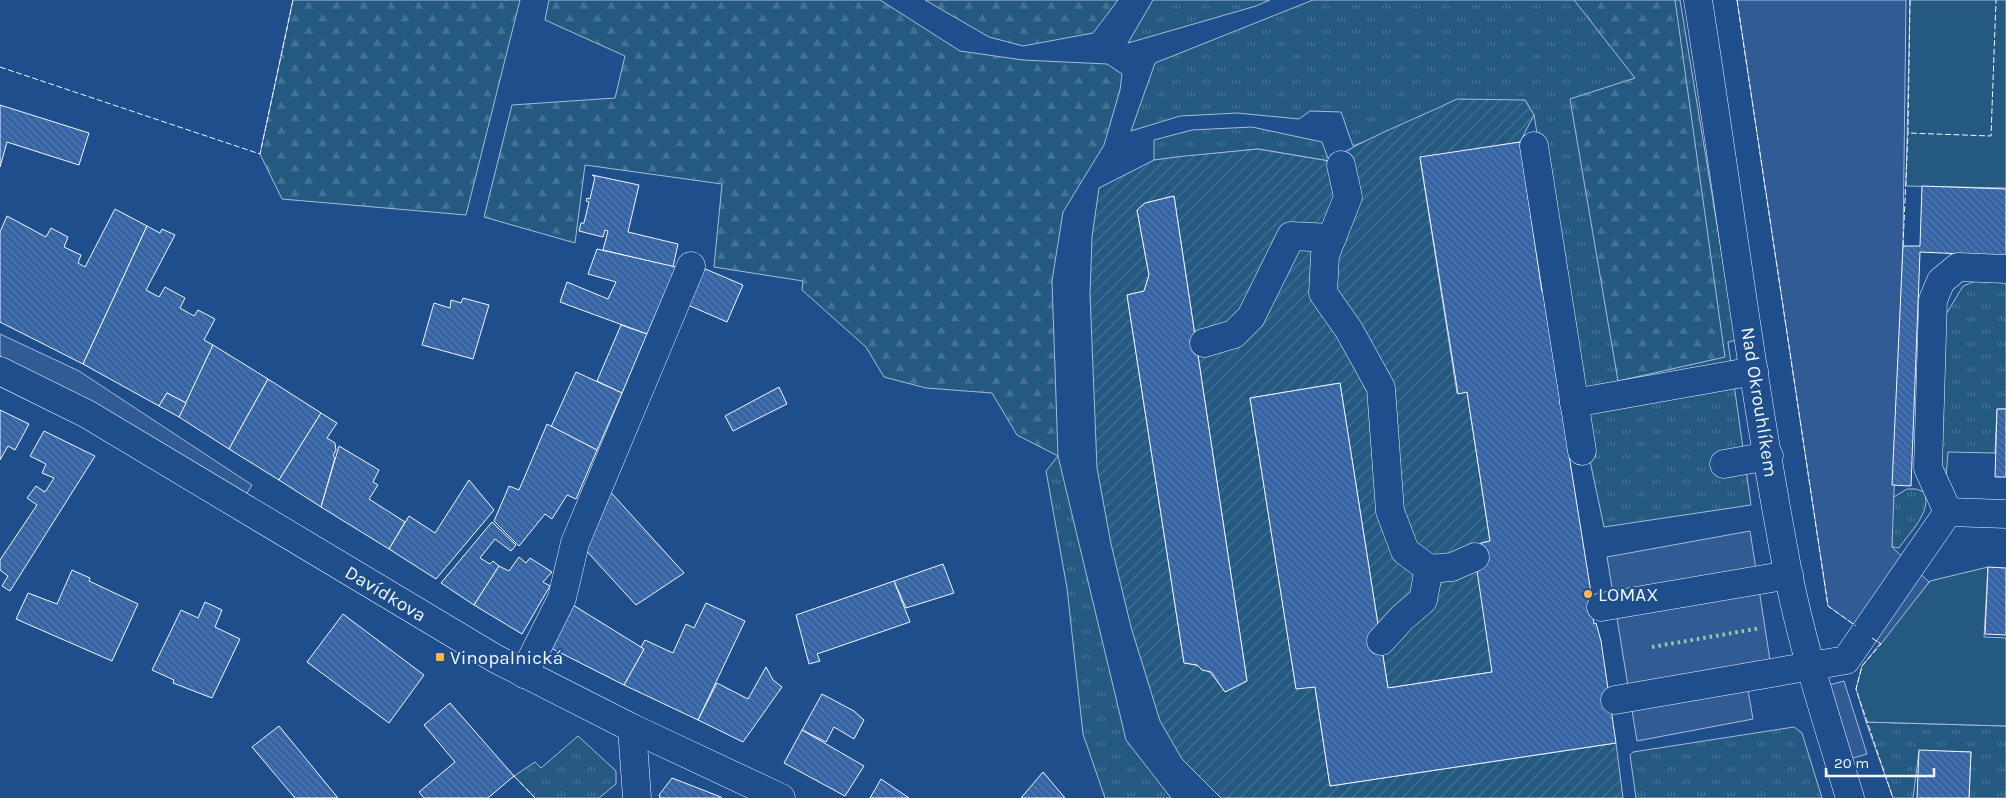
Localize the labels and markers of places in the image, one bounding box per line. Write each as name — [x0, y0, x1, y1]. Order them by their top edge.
place label: LOMAX — [1598, 584, 1658, 606]
marker: LOMAX — [1582, 588, 1594, 600]
place label: Vinopalnická — [450, 647, 563, 669]
marker: Vinopalnická — [434, 651, 446, 663]

